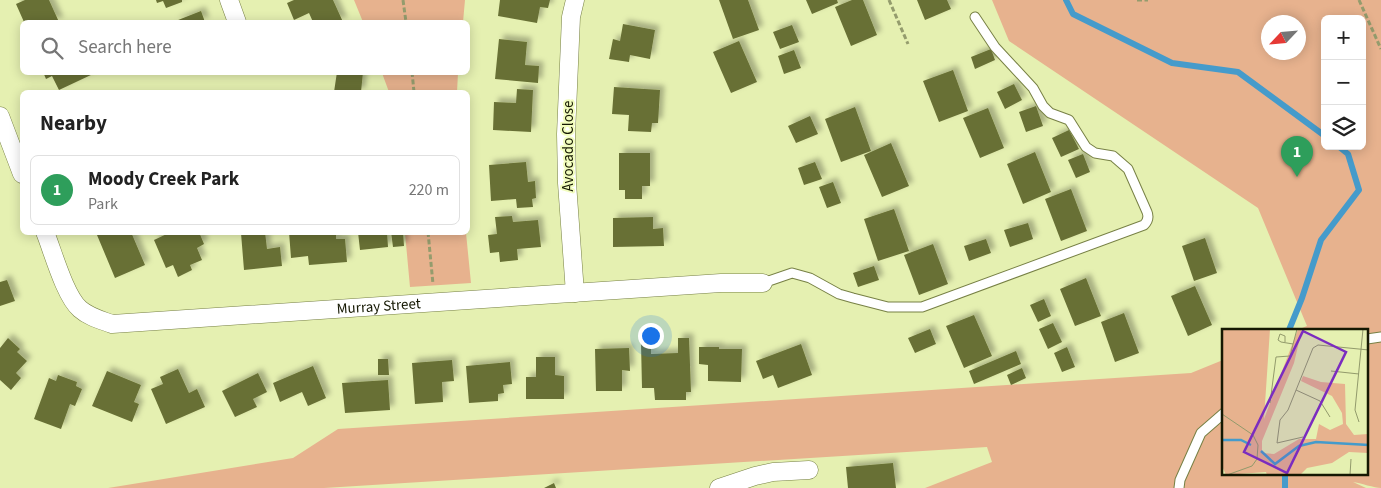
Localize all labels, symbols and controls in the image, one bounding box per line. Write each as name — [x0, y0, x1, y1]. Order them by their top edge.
north arrow — [1261, 15, 1306, 60]
map controls — [1321, 15, 1366, 150]
button: + — [1321, 15, 1366, 60]
search box — [20, 20, 470, 75]
icon: search — [38, 34, 66, 62]
text: Search here — [78, 34, 172, 61]
button: − — [1321, 60, 1366, 105]
street label: Avocado Close — [558, 100, 579, 192]
button: layers — [1321, 105, 1366, 150]
text: Nearby — [40, 108, 107, 138]
pin: 1 — [1281, 136, 1313, 177]
text: Moody Creek Park — [88, 166, 239, 193]
text: 1 — [53, 179, 61, 201]
text: 220 m — [409, 179, 449, 201]
text: Park — [88, 193, 118, 215]
street label: Murray Street — [336, 293, 421, 319]
your location — [638, 323, 664, 349]
inset map — [1222, 329, 1368, 476]

